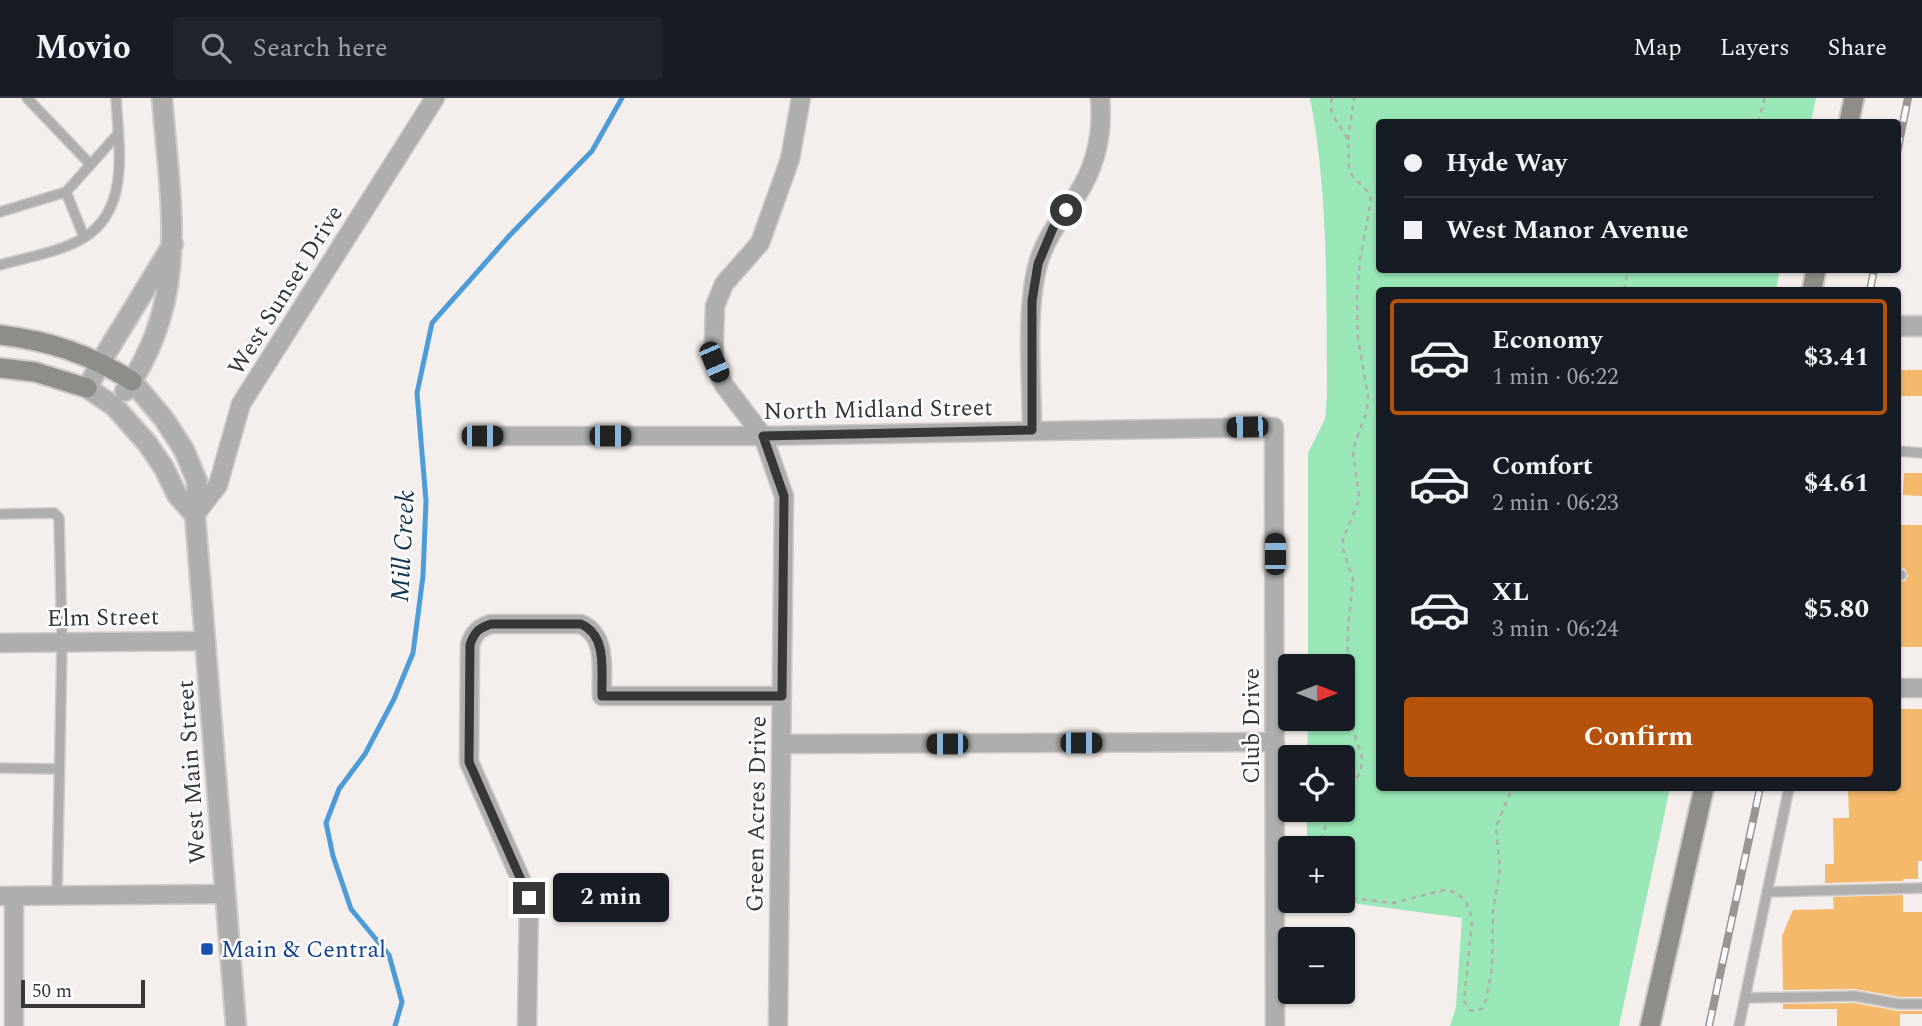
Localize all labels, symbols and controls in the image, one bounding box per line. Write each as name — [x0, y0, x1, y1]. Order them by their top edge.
search box — [173, 17, 663, 80]
text: Movio — [35, 23, 131, 73]
text: Search here — [253, 28, 388, 68]
icon: search — [197, 29, 235, 67]
text: Map — [1633, 30, 1682, 66]
text: Layers — [1720, 30, 1790, 66]
text: Share — [1828, 30, 1887, 66]
text: Hyde Way — [1446, 143, 1567, 183]
route start — [1050, 194, 1082, 226]
street label: West Sunset Drive — [219, 198, 353, 383]
text: West Manor Avenue — [1446, 210, 1689, 250]
text: Economy — [1492, 320, 1602, 360]
icon: car — [1408, 326, 1471, 389]
text: $3.41 — [1804, 337, 1869, 377]
car — [697, 339, 732, 385]
text: 1 min · 06:22 — [1492, 360, 1619, 395]
street label: North Midland Street — [763, 390, 993, 430]
car — [1226, 416, 1269, 438]
car — [462, 426, 504, 447]
car — [590, 426, 632, 447]
text: Comfort — [1492, 446, 1593, 486]
icon: car — [1408, 452, 1471, 515]
text: $4.61 — [1804, 463, 1869, 503]
text: 2 min · 06:23 — [1492, 486, 1619, 521]
water label: Mill Creek — [380, 489, 426, 603]
car — [1265, 533, 1286, 575]
text: XL — [1492, 572, 1529, 612]
icon: car — [1408, 578, 1471, 641]
text: $5.80 — [1804, 589, 1869, 629]
street label: Elm Street — [47, 599, 159, 637]
text: 3 min · 06:24 — [1492, 612, 1619, 647]
north arrow — [1278, 654, 1354, 732]
map controls — [1278, 654, 1355, 1004]
street label: Club Drive — [1234, 668, 1270, 784]
street label: West Main Street — [168, 679, 216, 865]
button: Confirm — [1404, 697, 1873, 777]
street label: Green Acres Drive — [737, 715, 777, 913]
car — [1061, 733, 1103, 754]
car — [927, 734, 969, 755]
button: locate — [1278, 745, 1355, 822]
button: + — [1278, 836, 1355, 913]
callout: 2 min — [554, 874, 669, 922]
text: 2 min — [580, 880, 642, 915]
route end — [513, 882, 545, 914]
button: − — [1278, 927, 1355, 1004]
place label: Main & Central — [221, 932, 386, 968]
marker: Main & Central — [199, 941, 215, 957]
scale bar — [21, 977, 145, 1009]
text: 50 m — [32, 977, 72, 1006]

